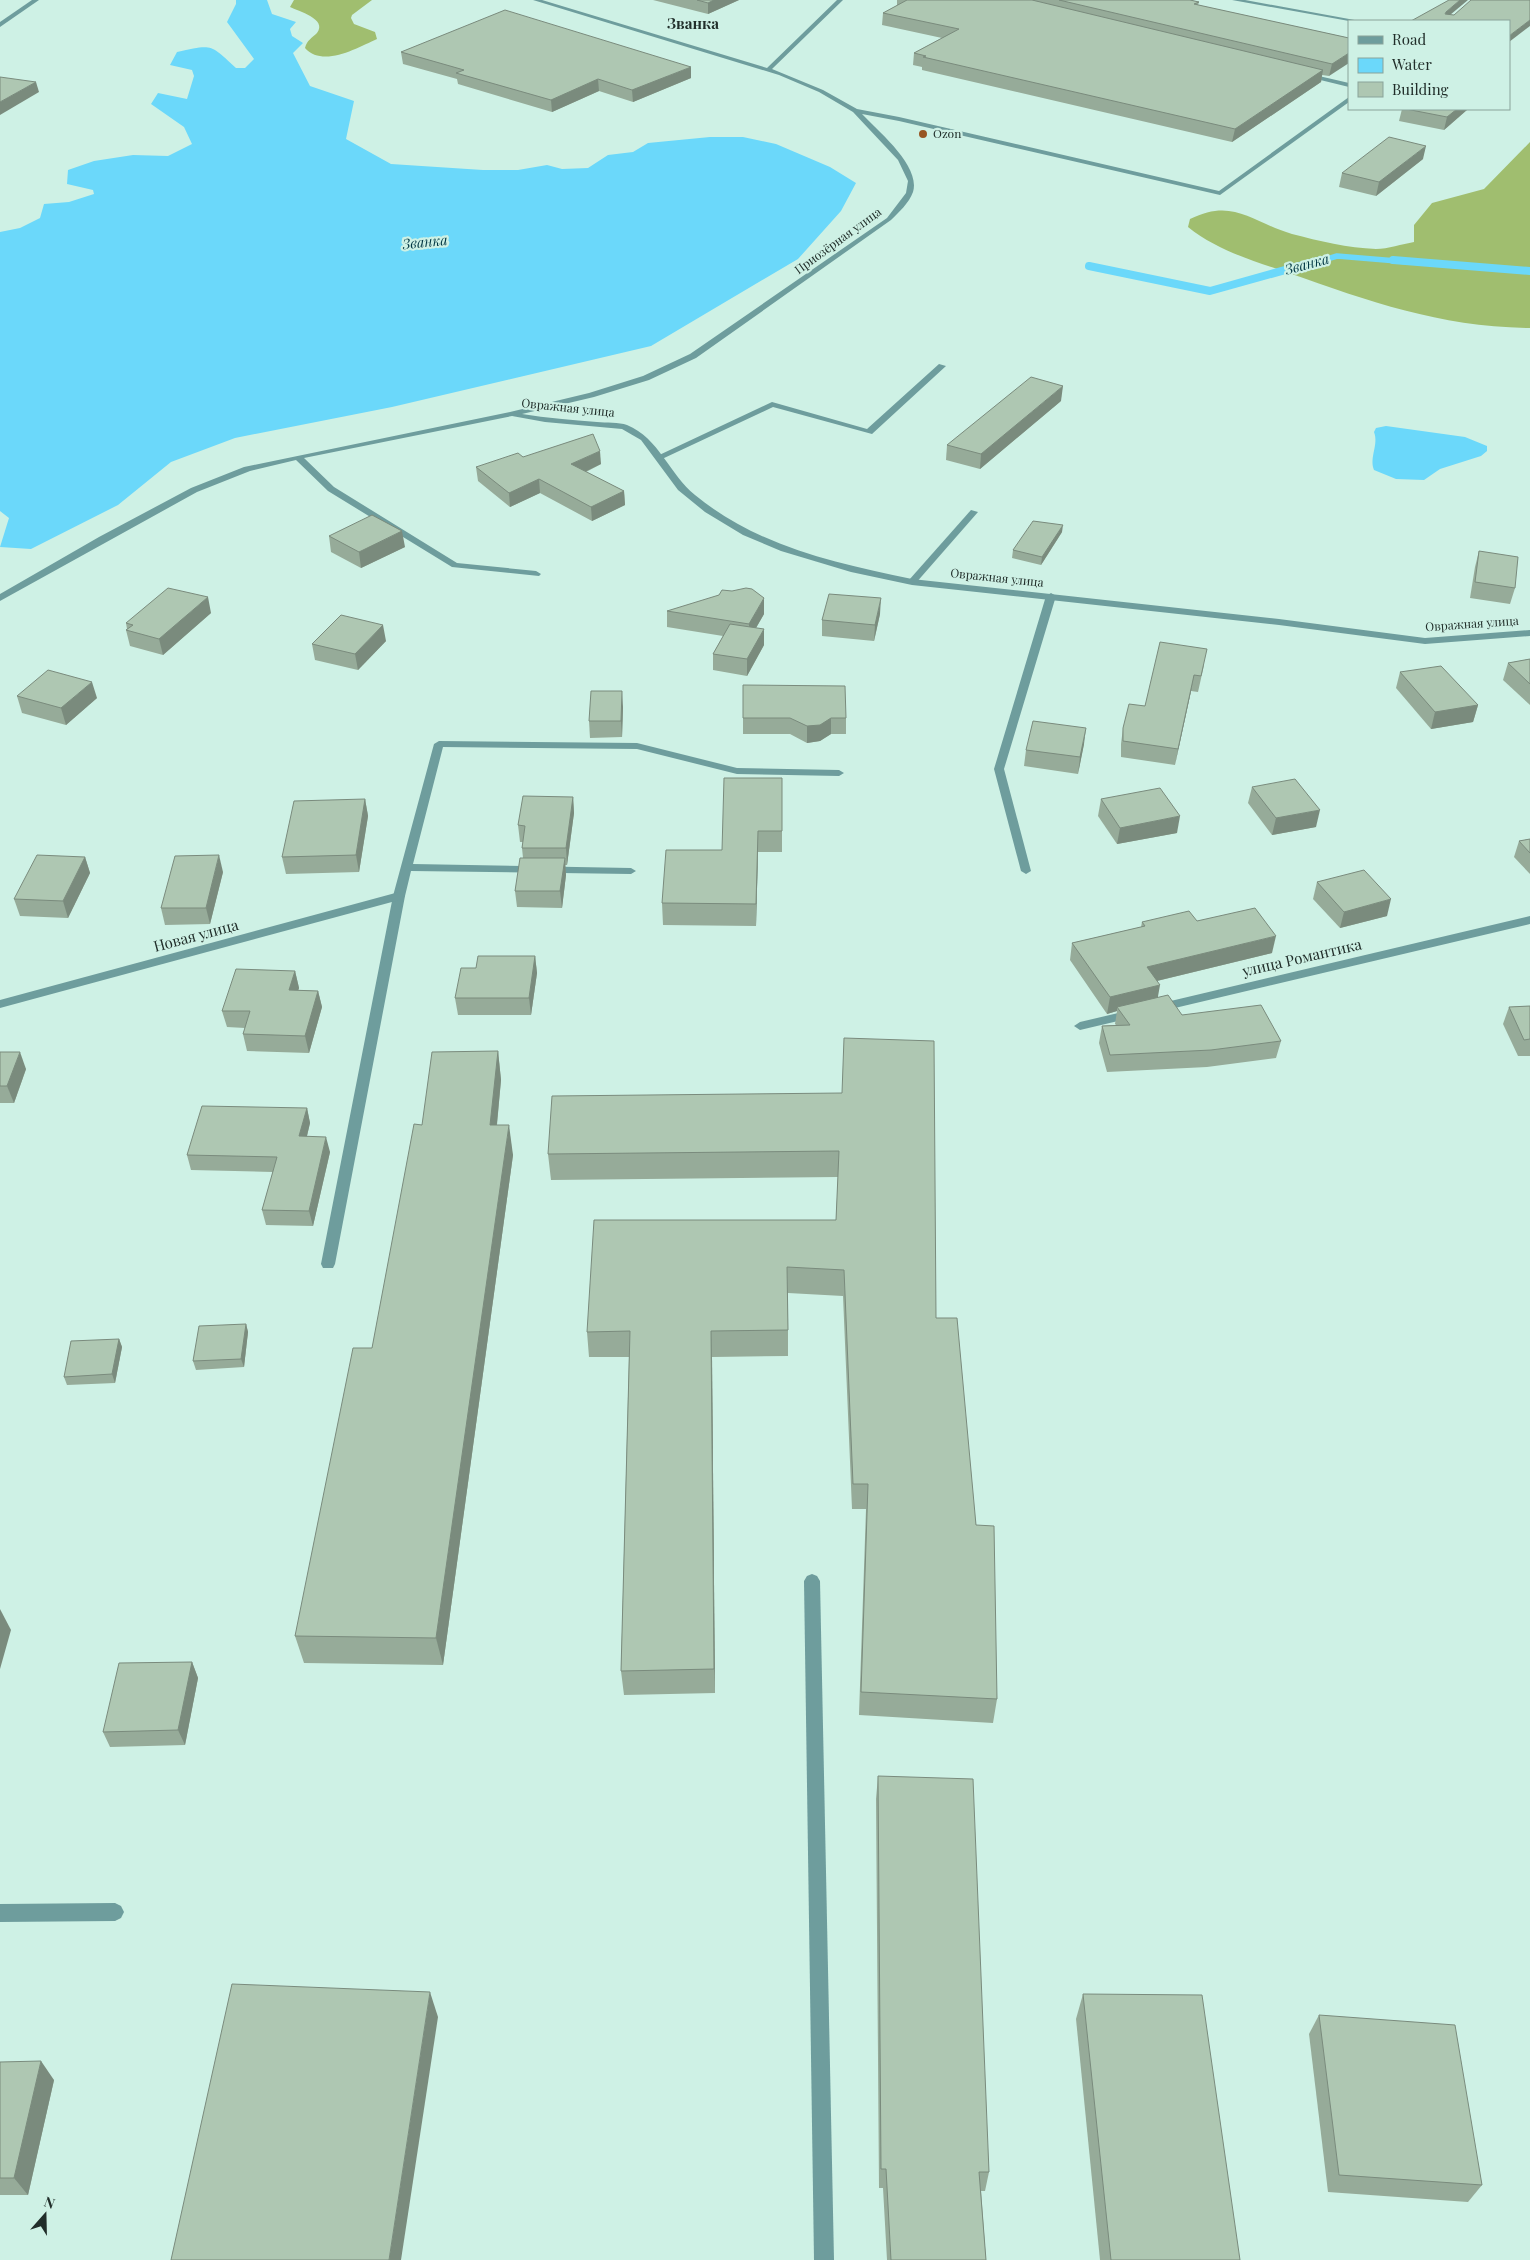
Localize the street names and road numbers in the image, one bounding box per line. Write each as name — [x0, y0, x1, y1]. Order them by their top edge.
street label: Приозёрная улица — [791, 203, 884, 277]
street label: Овражная улица — [521, 394, 616, 420]
street label: Овражная улица — [950, 564, 1045, 590]
street label: Овражная улица — [1425, 612, 1519, 634]
street label: Новая улица — [151, 914, 241, 956]
street label: улица Романтика — [1239, 933, 1364, 981]

